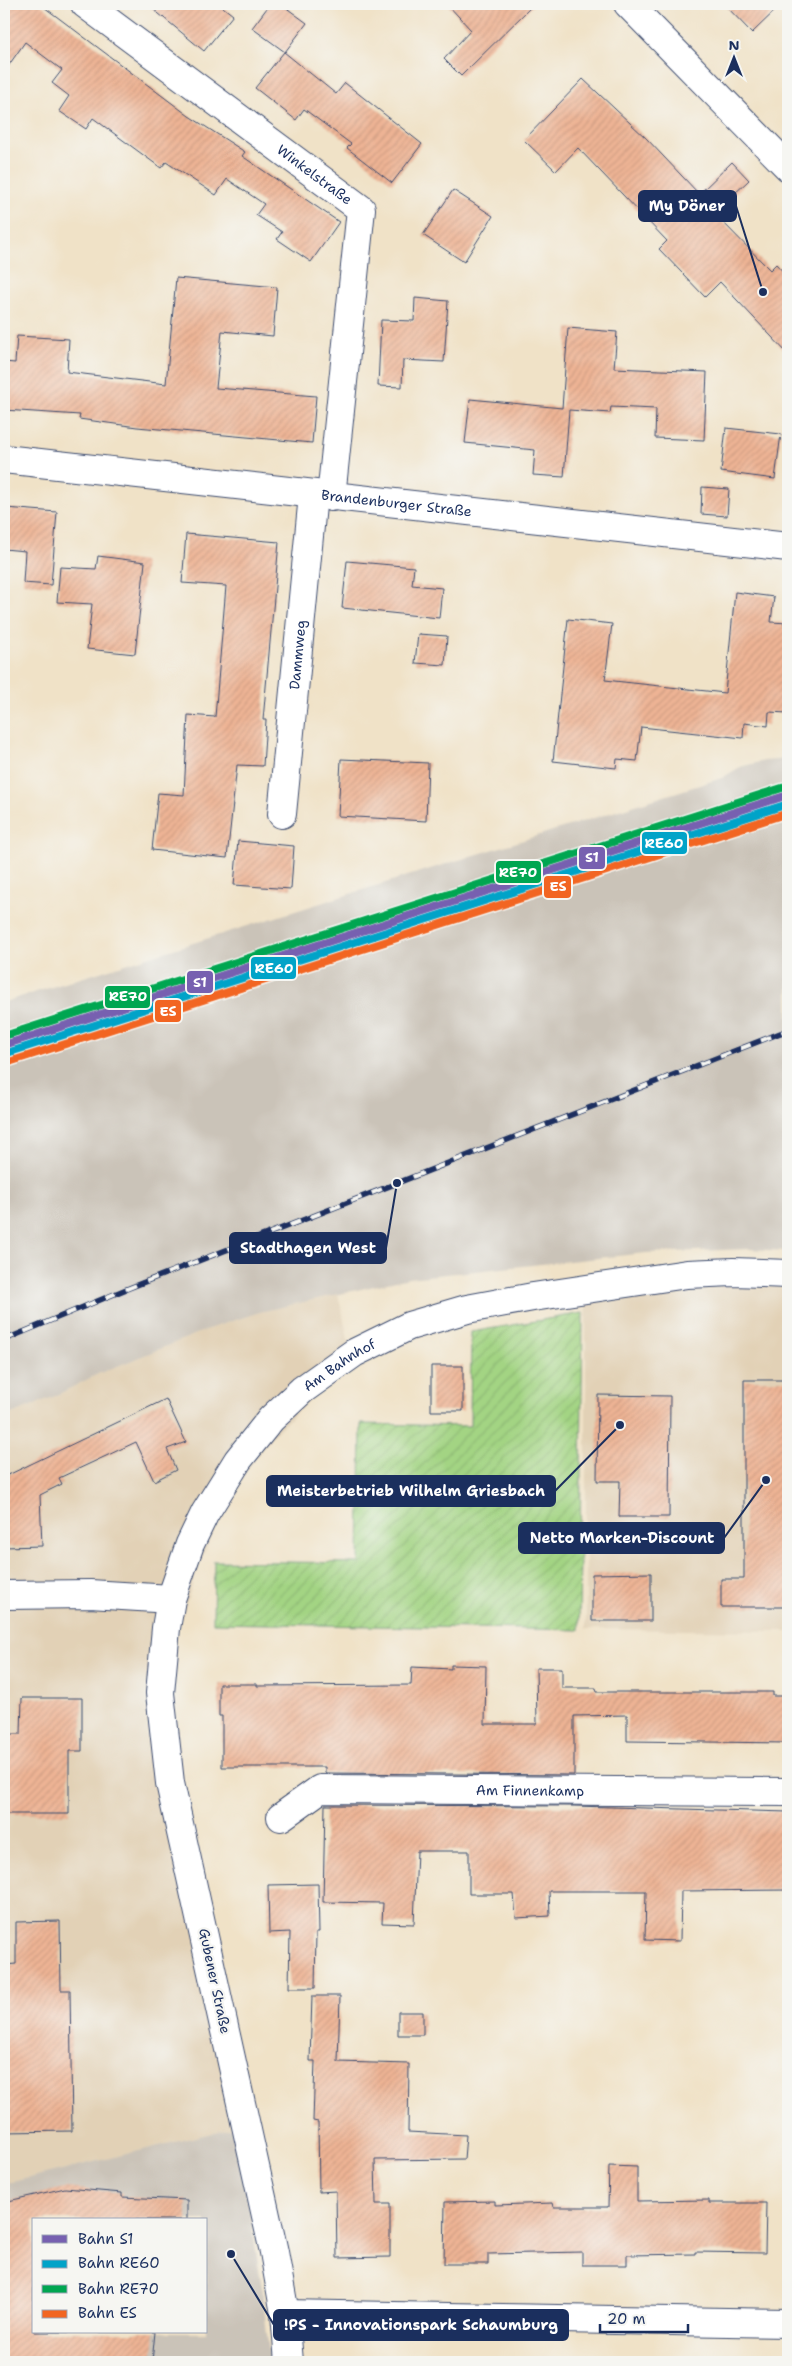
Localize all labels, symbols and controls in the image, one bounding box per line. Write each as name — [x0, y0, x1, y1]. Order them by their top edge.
north arrow — [710, 32, 760, 82]
text: N — [728, 36, 740, 54]
street label: Winkelstraße — [273, 141, 356, 208]
callout: My Döner — [639, 191, 736, 221]
text: My Döner — [649, 196, 725, 216]
street label: Brandenburger Straße — [320, 486, 473, 520]
street label: Dammweg — [285, 619, 310, 690]
line badge: RE60 — [641, 831, 688, 855]
text: RE60 — [645, 834, 684, 852]
line badge: S1 — [578, 846, 606, 870]
text: S1 — [585, 848, 599, 866]
line badge: RE70 — [495, 860, 542, 884]
text: RE70 — [499, 863, 537, 881]
line badge: ES — [543, 875, 572, 899]
text: ES — [549, 877, 567, 895]
line badge: RE60 — [250, 956, 297, 980]
text: RE60 — [255, 959, 294, 977]
line badge: S1 — [186, 970, 214, 994]
text: S1 — [193, 973, 207, 991]
line badge: RE70 — [104, 985, 151, 1009]
text: RE70 — [109, 987, 147, 1005]
line badge: ES — [154, 999, 182, 1023]
text: ES — [159, 1002, 177, 1020]
callout: Stadthagen West — [230, 1233, 386, 1263]
text: Stadthagen West — [240, 1238, 376, 1258]
street label: Am Bahnhof — [300, 1335, 379, 1395]
callout: Meisterbetrieb Wilhelm Griesbach — [267, 1476, 555, 1506]
text: Meisterbetrieb Wilhelm Griesbach — [277, 1481, 545, 1501]
callout: Netto Marken-Discount — [519, 1523, 724, 1553]
text: Netto Marken-Discount — [530, 1528, 714, 1548]
street label: Am Finnenkamp — [476, 1781, 584, 1800]
street label: Gubener Straße — [195, 1927, 235, 2035]
legend — [32, 2218, 208, 2334]
text: Bahn S1 — [78, 2229, 134, 2249]
text: Bahn RE60 — [78, 2253, 160, 2273]
text: Bahn RE70 — [78, 2279, 159, 2299]
scale bar — [600, 2301, 687, 2333]
text: Bahn ES — [78, 2303, 137, 2323]
text: 20 m — [607, 2309, 646, 2329]
callout: !PS - Innovationspark Schaumburg — [274, 2310, 568, 2340]
text: !PS - Innovationspark Schaumburg — [284, 2315, 558, 2335]

